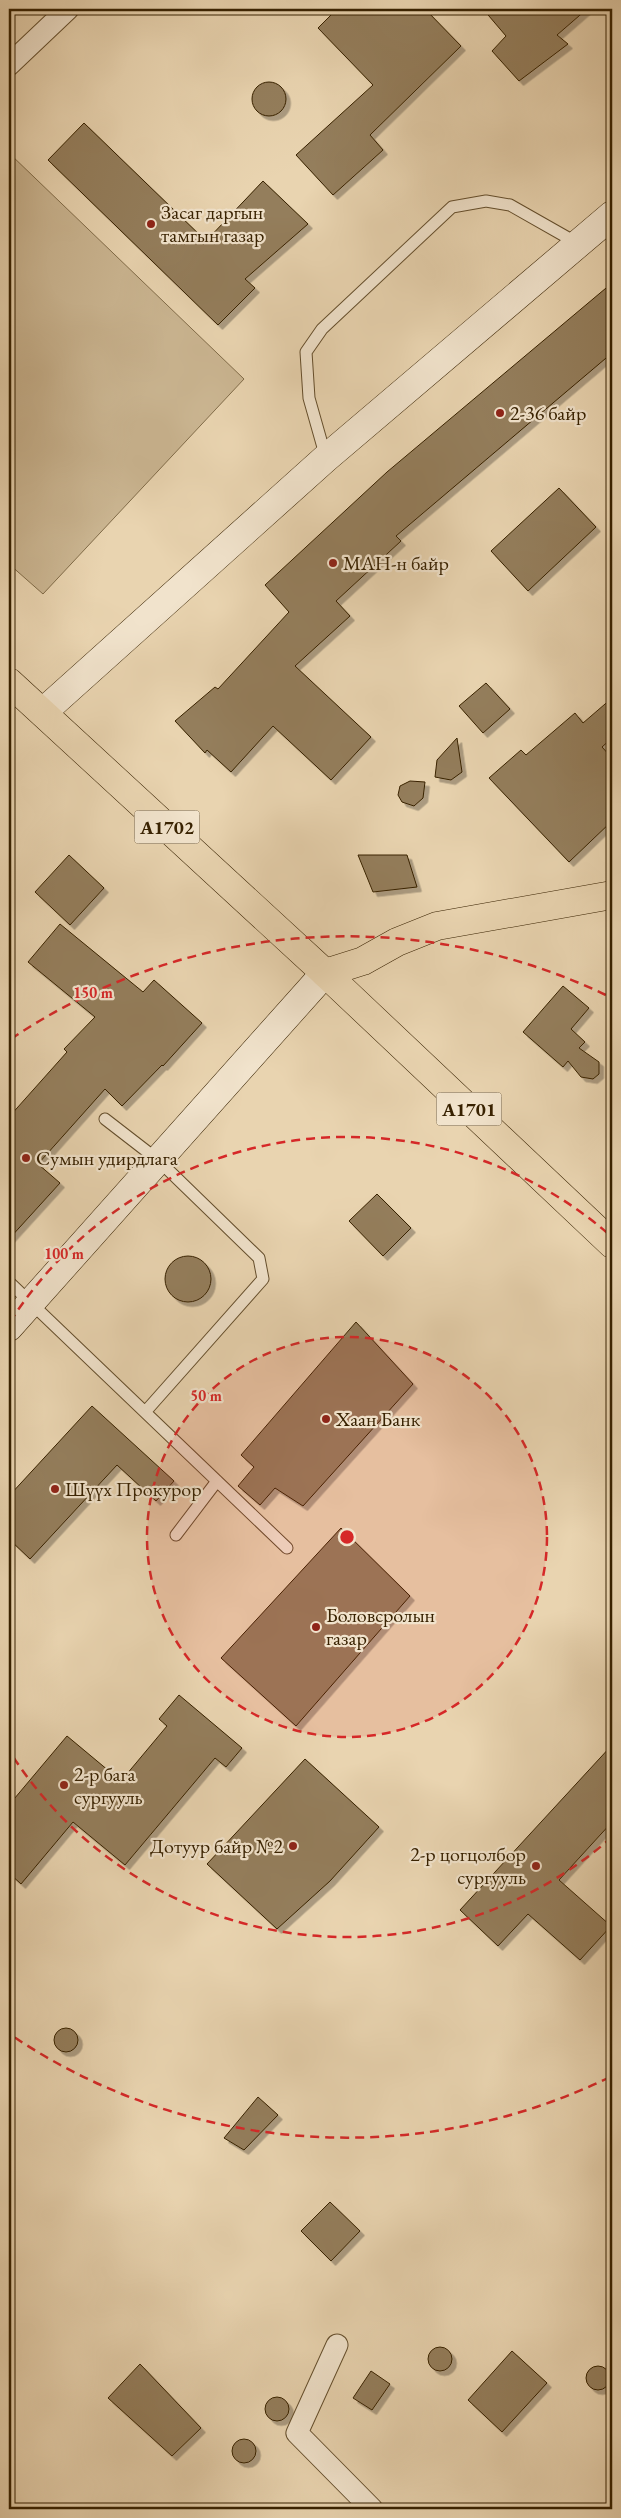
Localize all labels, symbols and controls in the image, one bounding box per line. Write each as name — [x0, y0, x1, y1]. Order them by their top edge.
place label: Засаг даргын тамгын газар — [161, 199, 264, 248]
marker: Засаг даргын тамгын газар — [145, 218, 157, 230]
place label: 2-36 байр — [510, 400, 586, 426]
marker: 2-36 байр — [494, 407, 506, 419]
place label: МАН-н байр — [343, 550, 449, 576]
marker: МАН-н байр — [327, 557, 339, 569]
road number: A1702 — [134, 810, 200, 844]
text: 150 m — [73, 983, 113, 1002]
road number: A1701 — [436, 1092, 502, 1126]
place label: Сумын удирдлага — [36, 1145, 178, 1171]
marker: Сумын удирдлага — [20, 1152, 32, 1164]
text: 100 m — [44, 1244, 84, 1263]
text: 50 m — [190, 1386, 222, 1405]
place label: Хаан Банк — [335, 1406, 421, 1432]
marker: Хаан Банк — [320, 1413, 332, 1425]
place label: Шүүх Прокурор — [65, 1476, 202, 1502]
marker: Шүүх Прокурор — [49, 1483, 61, 1495]
centre of rings — [338, 1528, 356, 1546]
place label: Боловсролын газар — [326, 1602, 435, 1651]
marker: Боловсролын газар — [310, 1621, 322, 1633]
place label: 2-р бага сургууль — [74, 1761, 143, 1810]
marker: 2-р бага сургууль — [58, 1779, 70, 1791]
place label: Дотуур байр №2 — [150, 1833, 283, 1859]
marker: Дотуур байр №2 — [287, 1840, 299, 1852]
place label: 2-р цогцолбор сургууль — [410, 1841, 526, 1890]
marker: 2-р цогцолбор сургууль — [530, 1860, 542, 1872]

